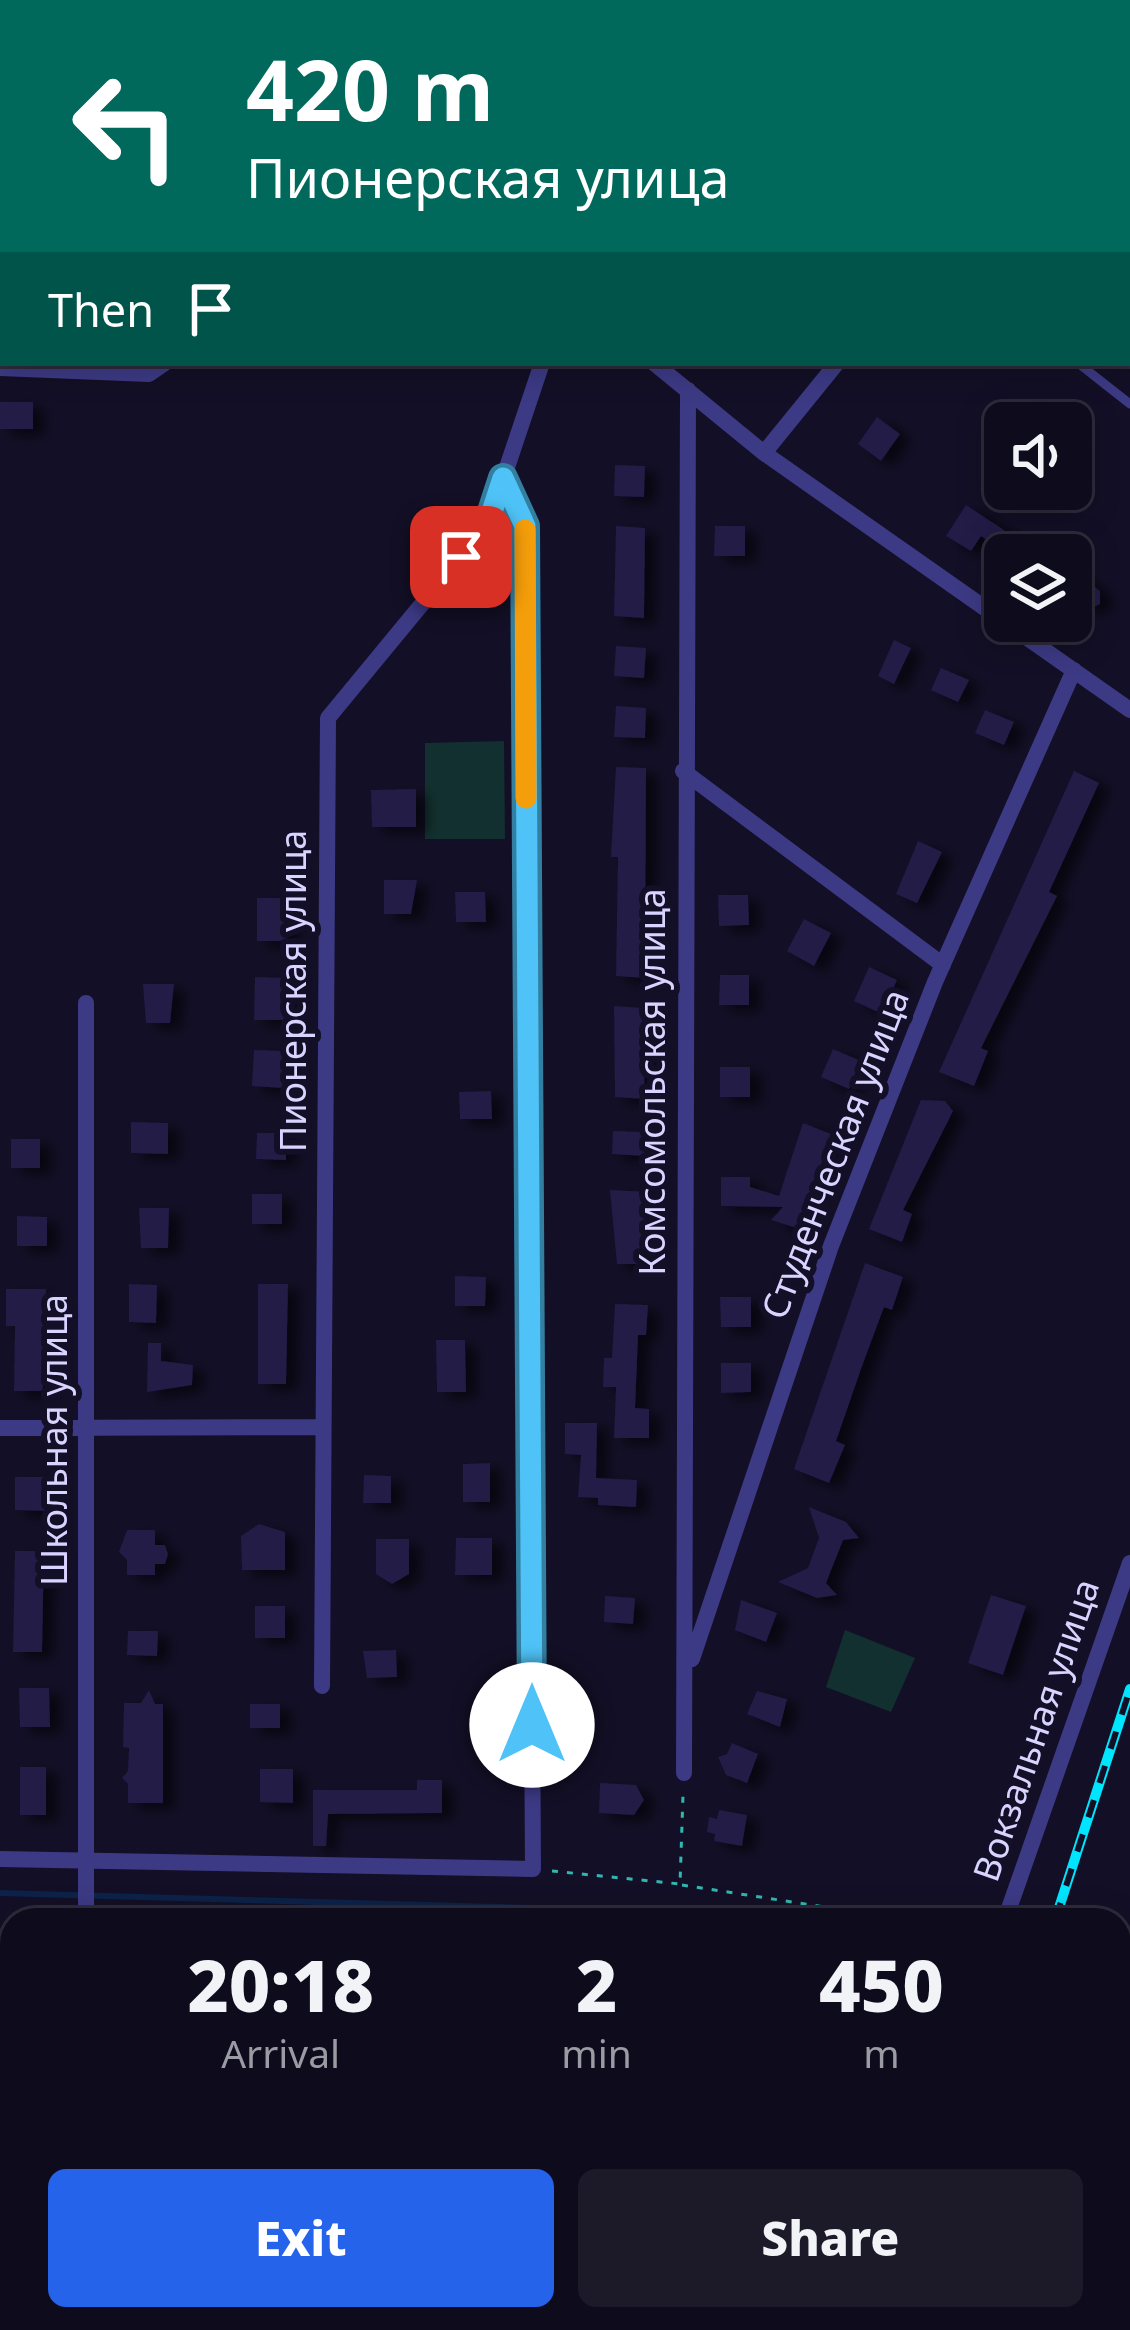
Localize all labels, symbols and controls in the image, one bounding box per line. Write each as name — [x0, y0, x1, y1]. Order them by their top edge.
text: 420 m — [246, 31, 494, 146]
icon: left — [48, 48, 204, 204]
text: Пионерская улица — [246, 140, 729, 214]
icon: arrive — [178, 276, 244, 342]
text: Then — [48, 279, 154, 340]
map controls — [984, 402, 1092, 642]
button: sound — [984, 402, 1092, 510]
pin — [410, 506, 512, 608]
icon: arrive — [428, 524, 494, 590]
button: layers — [984, 534, 1092, 642]
street label: Пионерская улица — [268, 830, 317, 1152]
street label: Комсомольская улица — [627, 888, 676, 1276]
street label: Студенческая улица — [749, 982, 920, 1326]
street label: Школьная улица — [29, 1294, 78, 1586]
street label: Вокзальная улица — [961, 1572, 1110, 1887]
position arrow — [469, 1662, 595, 1788]
text: 20:18 — [187, 1935, 374, 2033]
text: 2 — [576, 1935, 617, 2033]
text: 450 — [819, 1935, 944, 2033]
text: Arrival — [221, 2026, 340, 2079]
text: min — [561, 2026, 632, 2079]
text: m — [863, 2026, 900, 2079]
button: Exit — [48, 2169, 554, 2307]
button: Share — [578, 2169, 1083, 2307]

